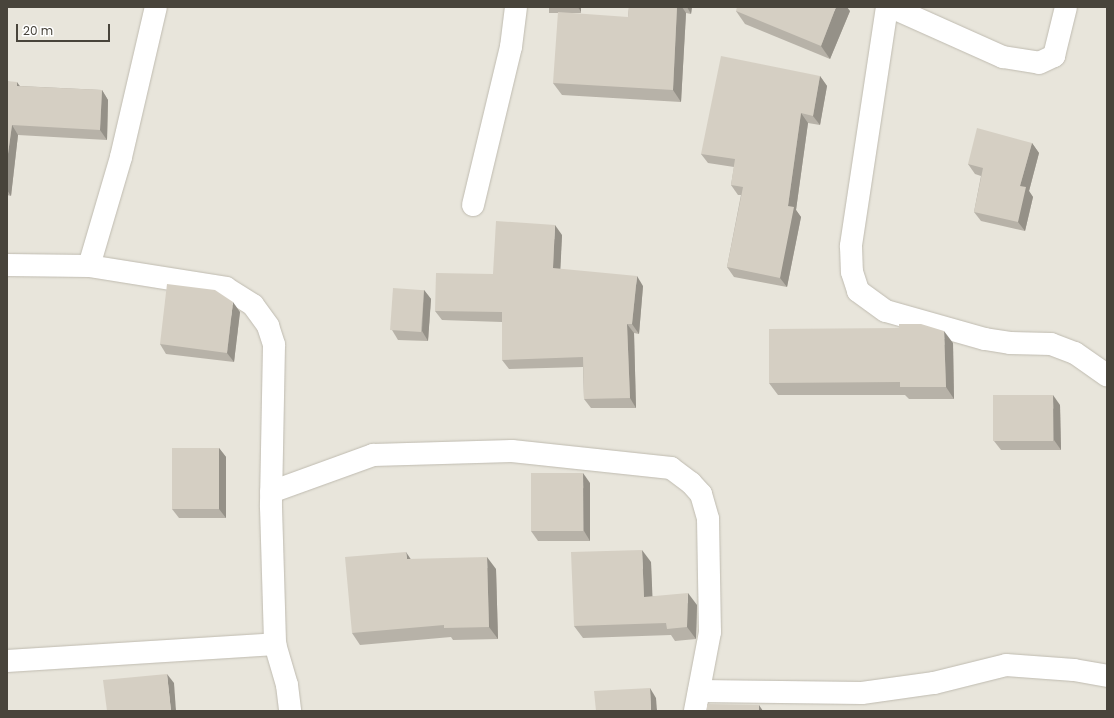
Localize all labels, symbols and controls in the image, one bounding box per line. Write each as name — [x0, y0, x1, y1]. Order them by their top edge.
scale bar — [18, 16, 112, 42]
text: 20 m — [23, 22, 53, 39]

